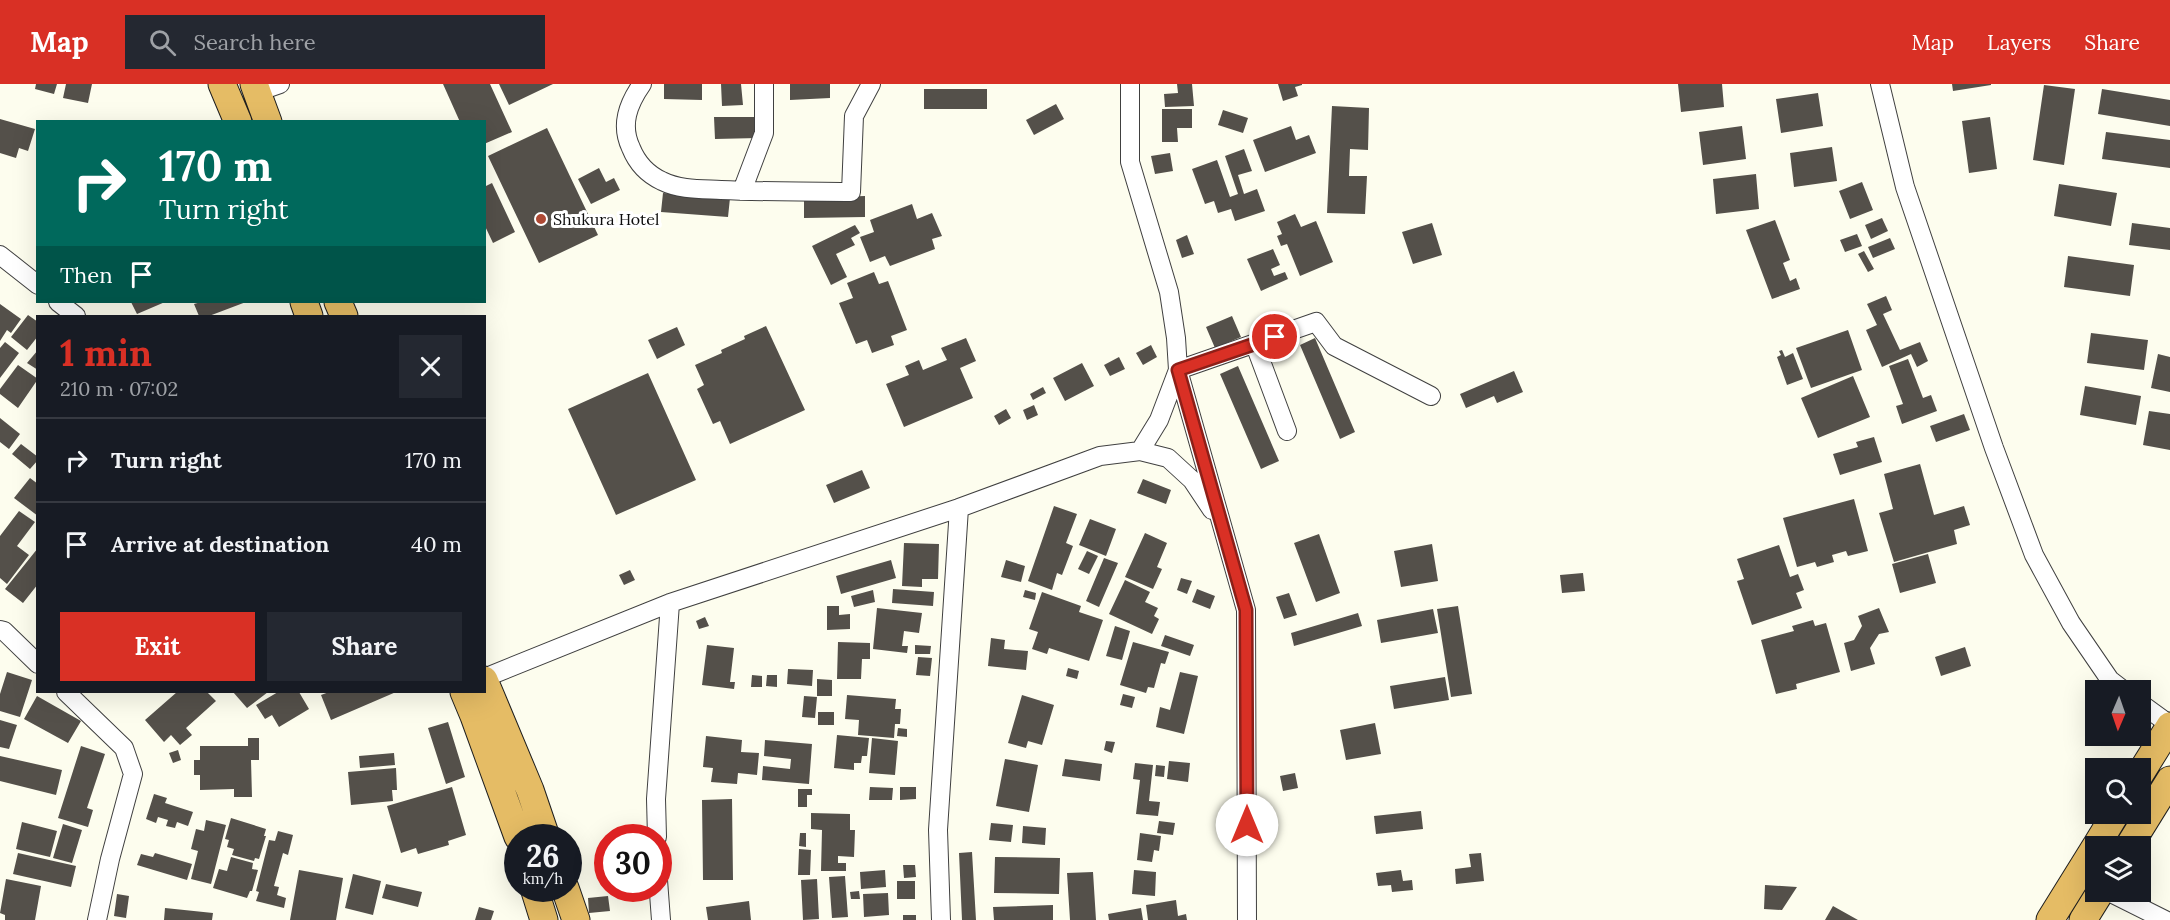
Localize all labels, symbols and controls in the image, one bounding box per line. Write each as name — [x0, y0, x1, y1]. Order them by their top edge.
search box — [125, 15, 545, 69]
text: Map — [30, 24, 89, 60]
icon: search — [146, 26, 179, 59]
text: Search here — [194, 28, 316, 56]
text: Map — [1911, 29, 1954, 56]
text: Layers — [1987, 29, 2051, 56]
text: Share — [2084, 29, 2140, 56]
text: 170 m — [159, 139, 272, 193]
icon: right — [60, 144, 138, 222]
text: Turn right — [159, 192, 288, 226]
place label: Shukura Hotel — [553, 209, 659, 229]
marker: Shukura Hotel — [534, 212, 548, 226]
icon: arrive — [125, 258, 158, 291]
text: Then — [60, 261, 113, 289]
pin — [1249, 311, 1300, 362]
icon: arrive — [1258, 320, 1291, 353]
text: 1 min — [60, 330, 152, 376]
button: close — [399, 335, 462, 398]
text: 210 m · 07:02 — [60, 376, 178, 401]
icon: right — [60, 444, 93, 477]
text: Turn right — [111, 446, 222, 474]
text: 170 m — [405, 446, 462, 474]
icon: arrive — [60, 528, 93, 561]
text: Arrive at destination — [111, 530, 329, 558]
text: 40 m — [411, 530, 462, 558]
button: Exit — [60, 612, 255, 681]
button: Share — [267, 612, 462, 681]
north arrow — [2085, 680, 2151, 746]
map controls — [2085, 680, 2151, 902]
button: search — [2085, 758, 2151, 824]
position arrow — [1215, 793, 1279, 857]
speed limit sign: 30 — [594, 824, 672, 902]
button: layers — [2085, 836, 2151, 902]
text: 26 — [526, 837, 560, 875]
text: km/h — [523, 869, 563, 888]

